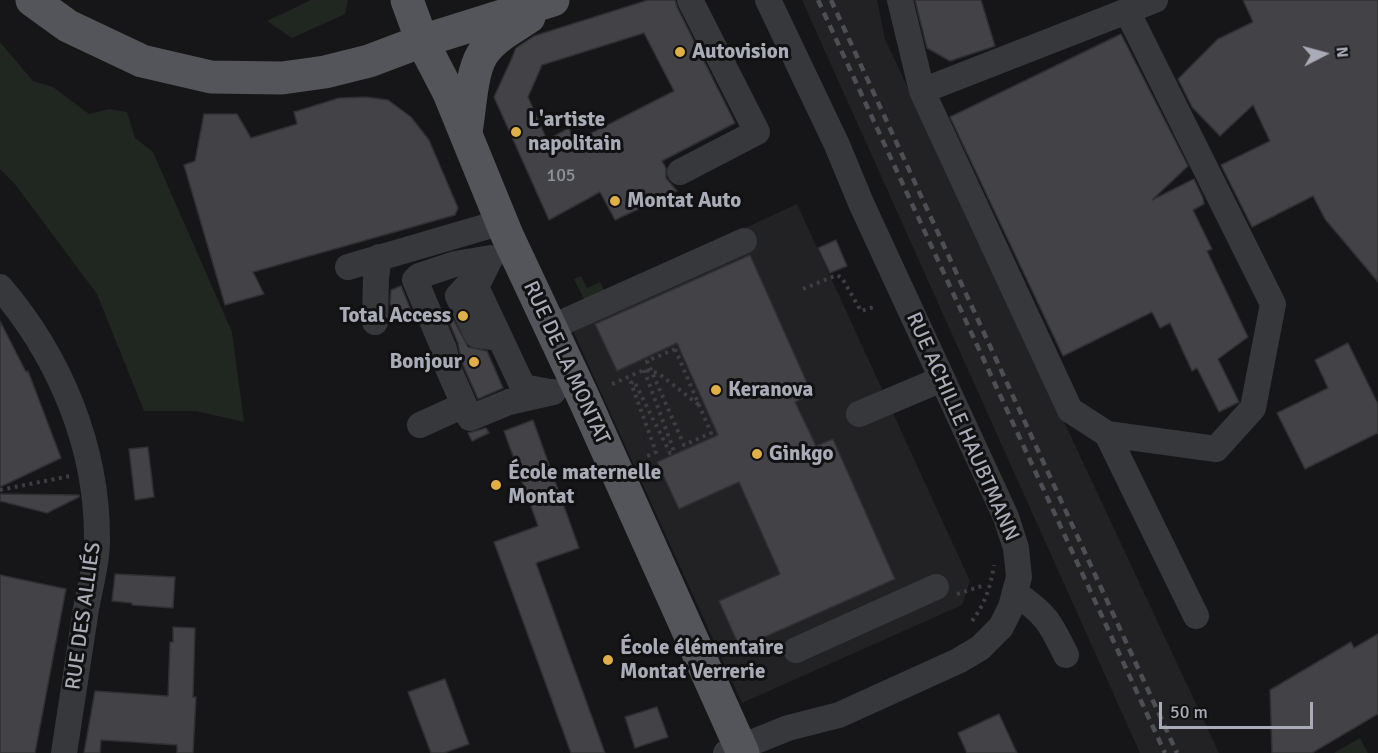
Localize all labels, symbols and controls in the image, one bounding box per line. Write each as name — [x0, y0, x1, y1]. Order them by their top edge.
north arrow — [1294, 24, 1354, 84]
place label: Autovision — [692, 39, 789, 65]
marker: Autovision — [673, 45, 687, 59]
text: N — [1331, 46, 1352, 59]
place label: L'artiste napolitain — [528, 107, 621, 157]
marker: L'artiste napolitain — [509, 125, 523, 139]
house number: 105 — [546, 165, 576, 187]
place label: Montat Auto — [627, 188, 741, 214]
marker: Montat Auto — [608, 194, 622, 208]
street label: RUE DE LA MONTAT — [517, 277, 615, 449]
place label: Total Access — [340, 303, 451, 329]
marker: Total Access — [456, 309, 470, 323]
street label: RUE ACHILLE HAUBTMANN — [900, 309, 1024, 545]
place label: Bonjour — [389, 349, 462, 375]
marker: Bonjour — [467, 355, 481, 369]
place label: Keranova — [728, 377, 813, 403]
marker: Keranova — [709, 383, 723, 397]
place label: Ginkgo — [769, 441, 833, 467]
marker: Ginkgo — [750, 447, 764, 461]
place label: École maternelle Montat — [508, 460, 661, 510]
marker: École maternelle Montat — [489, 478, 503, 492]
street label: RUE DES ALLIÉS — [61, 541, 107, 691]
place label: École élémentaire Montat Verrerie — [620, 635, 784, 685]
marker: École élémentaire Montat Verrerie — [601, 653, 615, 667]
scale bar — [1162, 690, 1316, 728]
text: 50 m — [1170, 701, 1208, 723]

